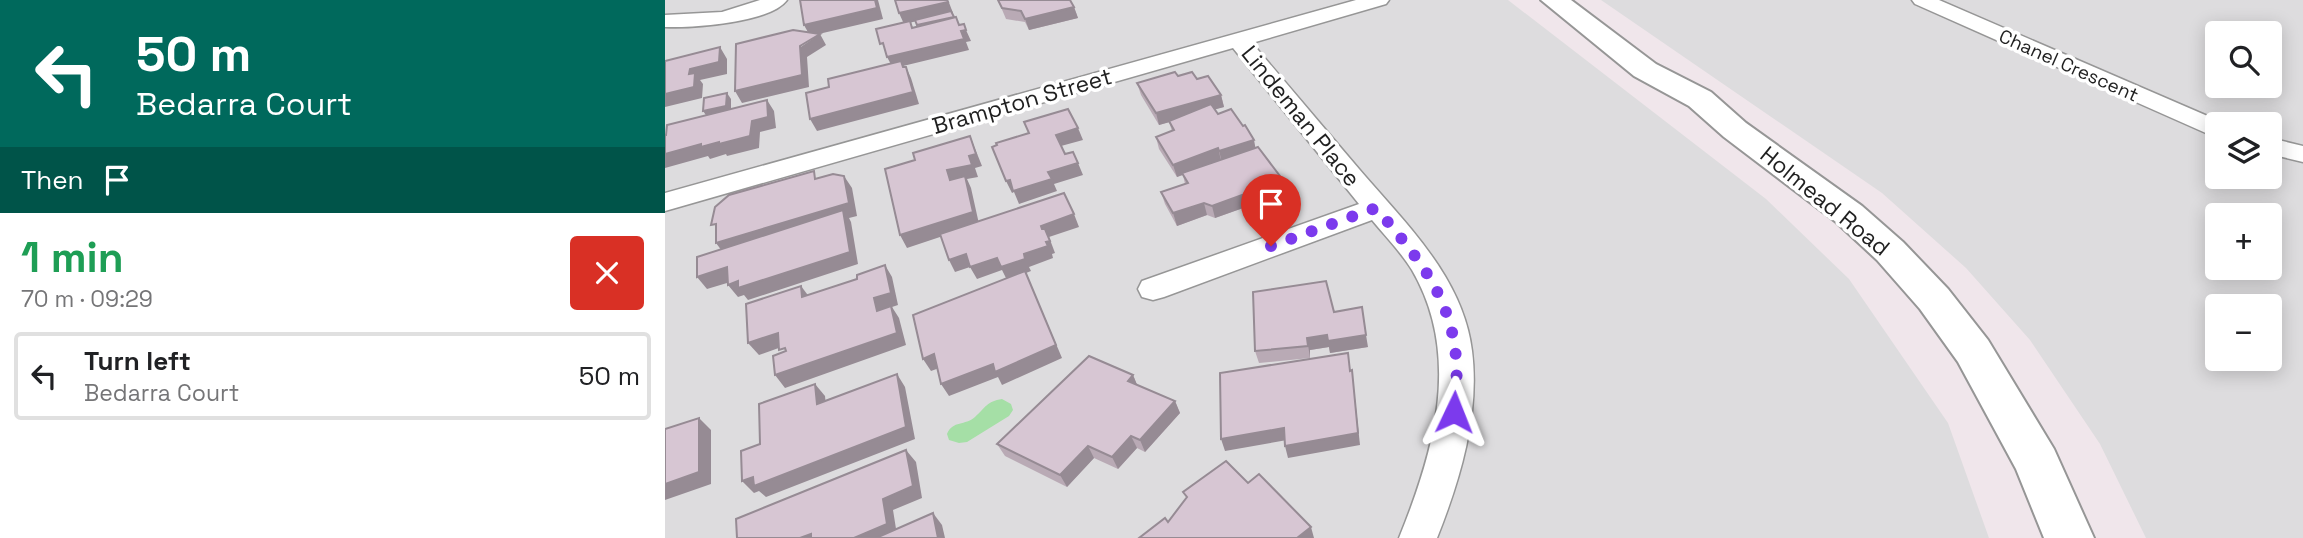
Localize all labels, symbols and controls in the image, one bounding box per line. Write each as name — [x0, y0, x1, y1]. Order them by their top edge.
map controls — [2205, 21, 2282, 371]
button: search — [2205, 21, 2282, 98]
text: 50 m — [136, 23, 251, 85]
street label: Chanel Crescent — [1995, 23, 2142, 107]
icon: left — [21, 28, 112, 119]
street label: Lindeman Place — [1235, 39, 1367, 193]
street label: Brampton Street — [929, 61, 1115, 141]
text: Bedarra Court — [136, 84, 352, 124]
button: layers — [2205, 112, 2282, 189]
street label: Holmead Road — [1754, 139, 1896, 263]
icon: arrive — [98, 161, 136, 199]
text: Then — [21, 163, 84, 197]
pin — [1241, 174, 1301, 246]
icon: arrive — [1252, 185, 1290, 223]
button: + — [2205, 203, 2282, 280]
text: 1 min — [21, 231, 124, 284]
button: close — [570, 236, 644, 310]
text: 70 m · 09:29 — [21, 284, 153, 314]
button: − — [2205, 294, 2282, 371]
text: Turn left — [84, 344, 191, 378]
icon: left — [25, 357, 63, 395]
text: 50 m — [579, 359, 640, 393]
position arrow — [1417, 375, 1491, 449]
text: Bedarra Court — [84, 378, 239, 408]

